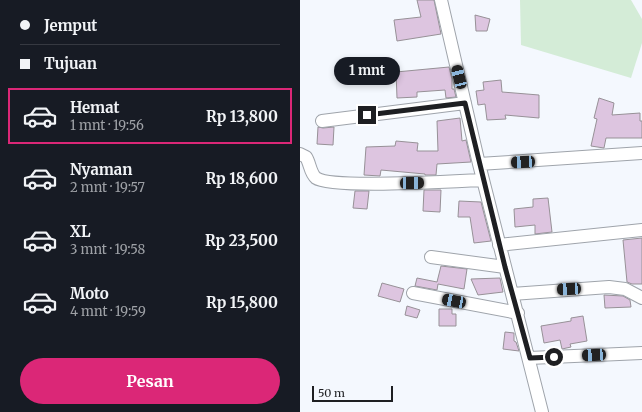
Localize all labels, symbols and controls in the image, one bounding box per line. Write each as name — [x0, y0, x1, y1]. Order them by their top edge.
text: Jemput — [44, 16, 97, 35]
text: Tujuan — [44, 54, 97, 73]
callout: 1 mnt — [334, 57, 400, 85]
text: 1 mnt — [349, 62, 385, 79]
car — [450, 64, 468, 90]
icon: car — [22, 98, 58, 134]
text: Hemat — [70, 98, 120, 117]
route end — [358, 106, 376, 124]
text: Rp 13,800 — [206, 107, 278, 126]
text: 1 mnt · 19:56 — [70, 117, 144, 134]
car — [511, 155, 535, 169]
icon: car — [22, 160, 58, 196]
text: Nyaman — [70, 160, 132, 179]
text: Rp 18,600 — [205, 169, 278, 188]
car — [400, 177, 424, 189]
text: 2 mnt · 19:57 — [70, 179, 145, 196]
icon: car — [22, 222, 58, 258]
text: XL — [70, 222, 91, 241]
text: Rp 23,500 — [205, 231, 278, 250]
text: 3 mnt · 19:58 — [70, 241, 145, 258]
car — [557, 282, 581, 296]
icon: car — [22, 284, 58, 320]
text: Moto — [70, 284, 109, 303]
text: Rp 15,800 — [206, 293, 278, 312]
car — [441, 293, 467, 309]
text: 4 mnt · 19:59 — [70, 303, 146, 320]
route start — [545, 348, 563, 366]
car — [582, 348, 606, 362]
button: Pesan — [20, 358, 280, 404]
scale bar — [312, 384, 393, 403]
text: 50 m — [318, 386, 345, 400]

